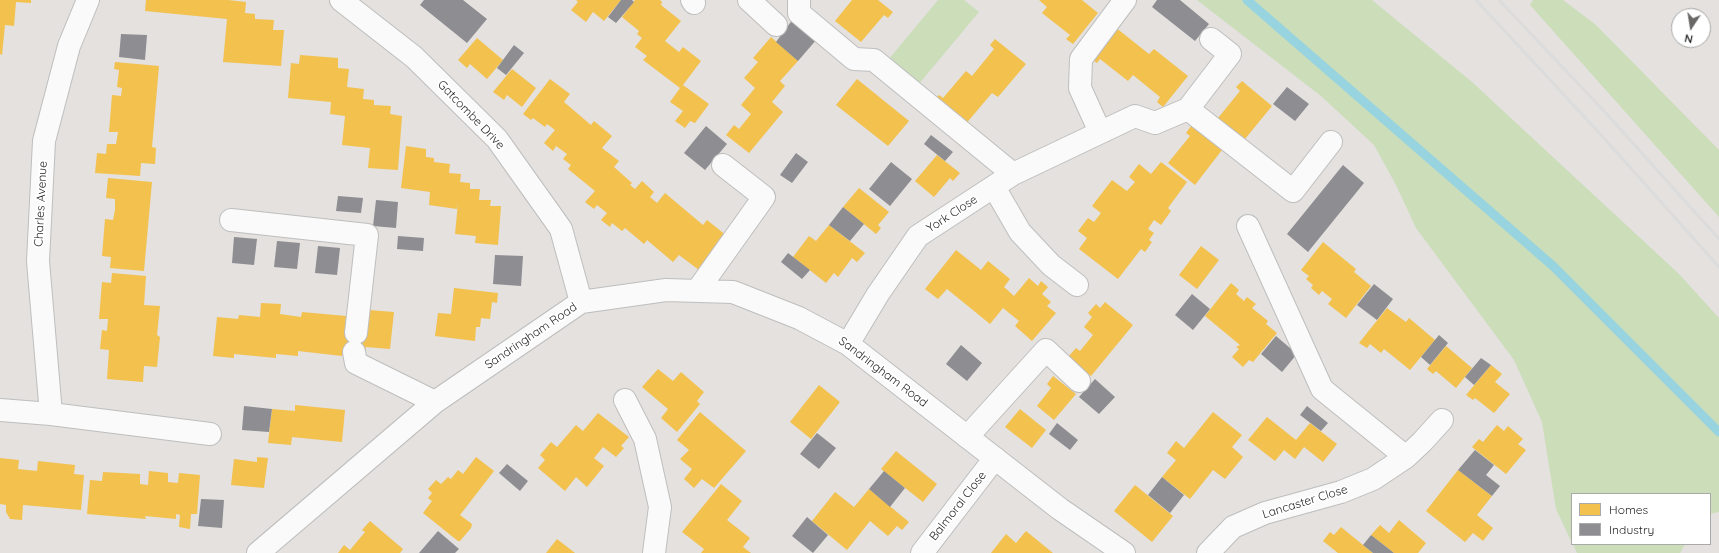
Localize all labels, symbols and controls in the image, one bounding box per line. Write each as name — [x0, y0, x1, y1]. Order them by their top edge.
north arrow — [1671, 8, 1711, 48]
text: N — [1683, 31, 1694, 46]
street label: Gatcombe Drive — [434, 77, 508, 153]
street label: Charles Avenue — [32, 161, 50, 247]
street label: York Close — [924, 192, 980, 236]
street label: Sandringham Road — [482, 300, 580, 372]
street label: Sandringham Road — [836, 334, 930, 410]
street label: Balmoral Close — [926, 468, 990, 544]
street label: Lancaster Close — [1261, 482, 1349, 522]
legend — [1571, 493, 1711, 545]
text: Homes — [1609, 502, 1648, 517]
text: Industry — [1609, 522, 1654, 537]

